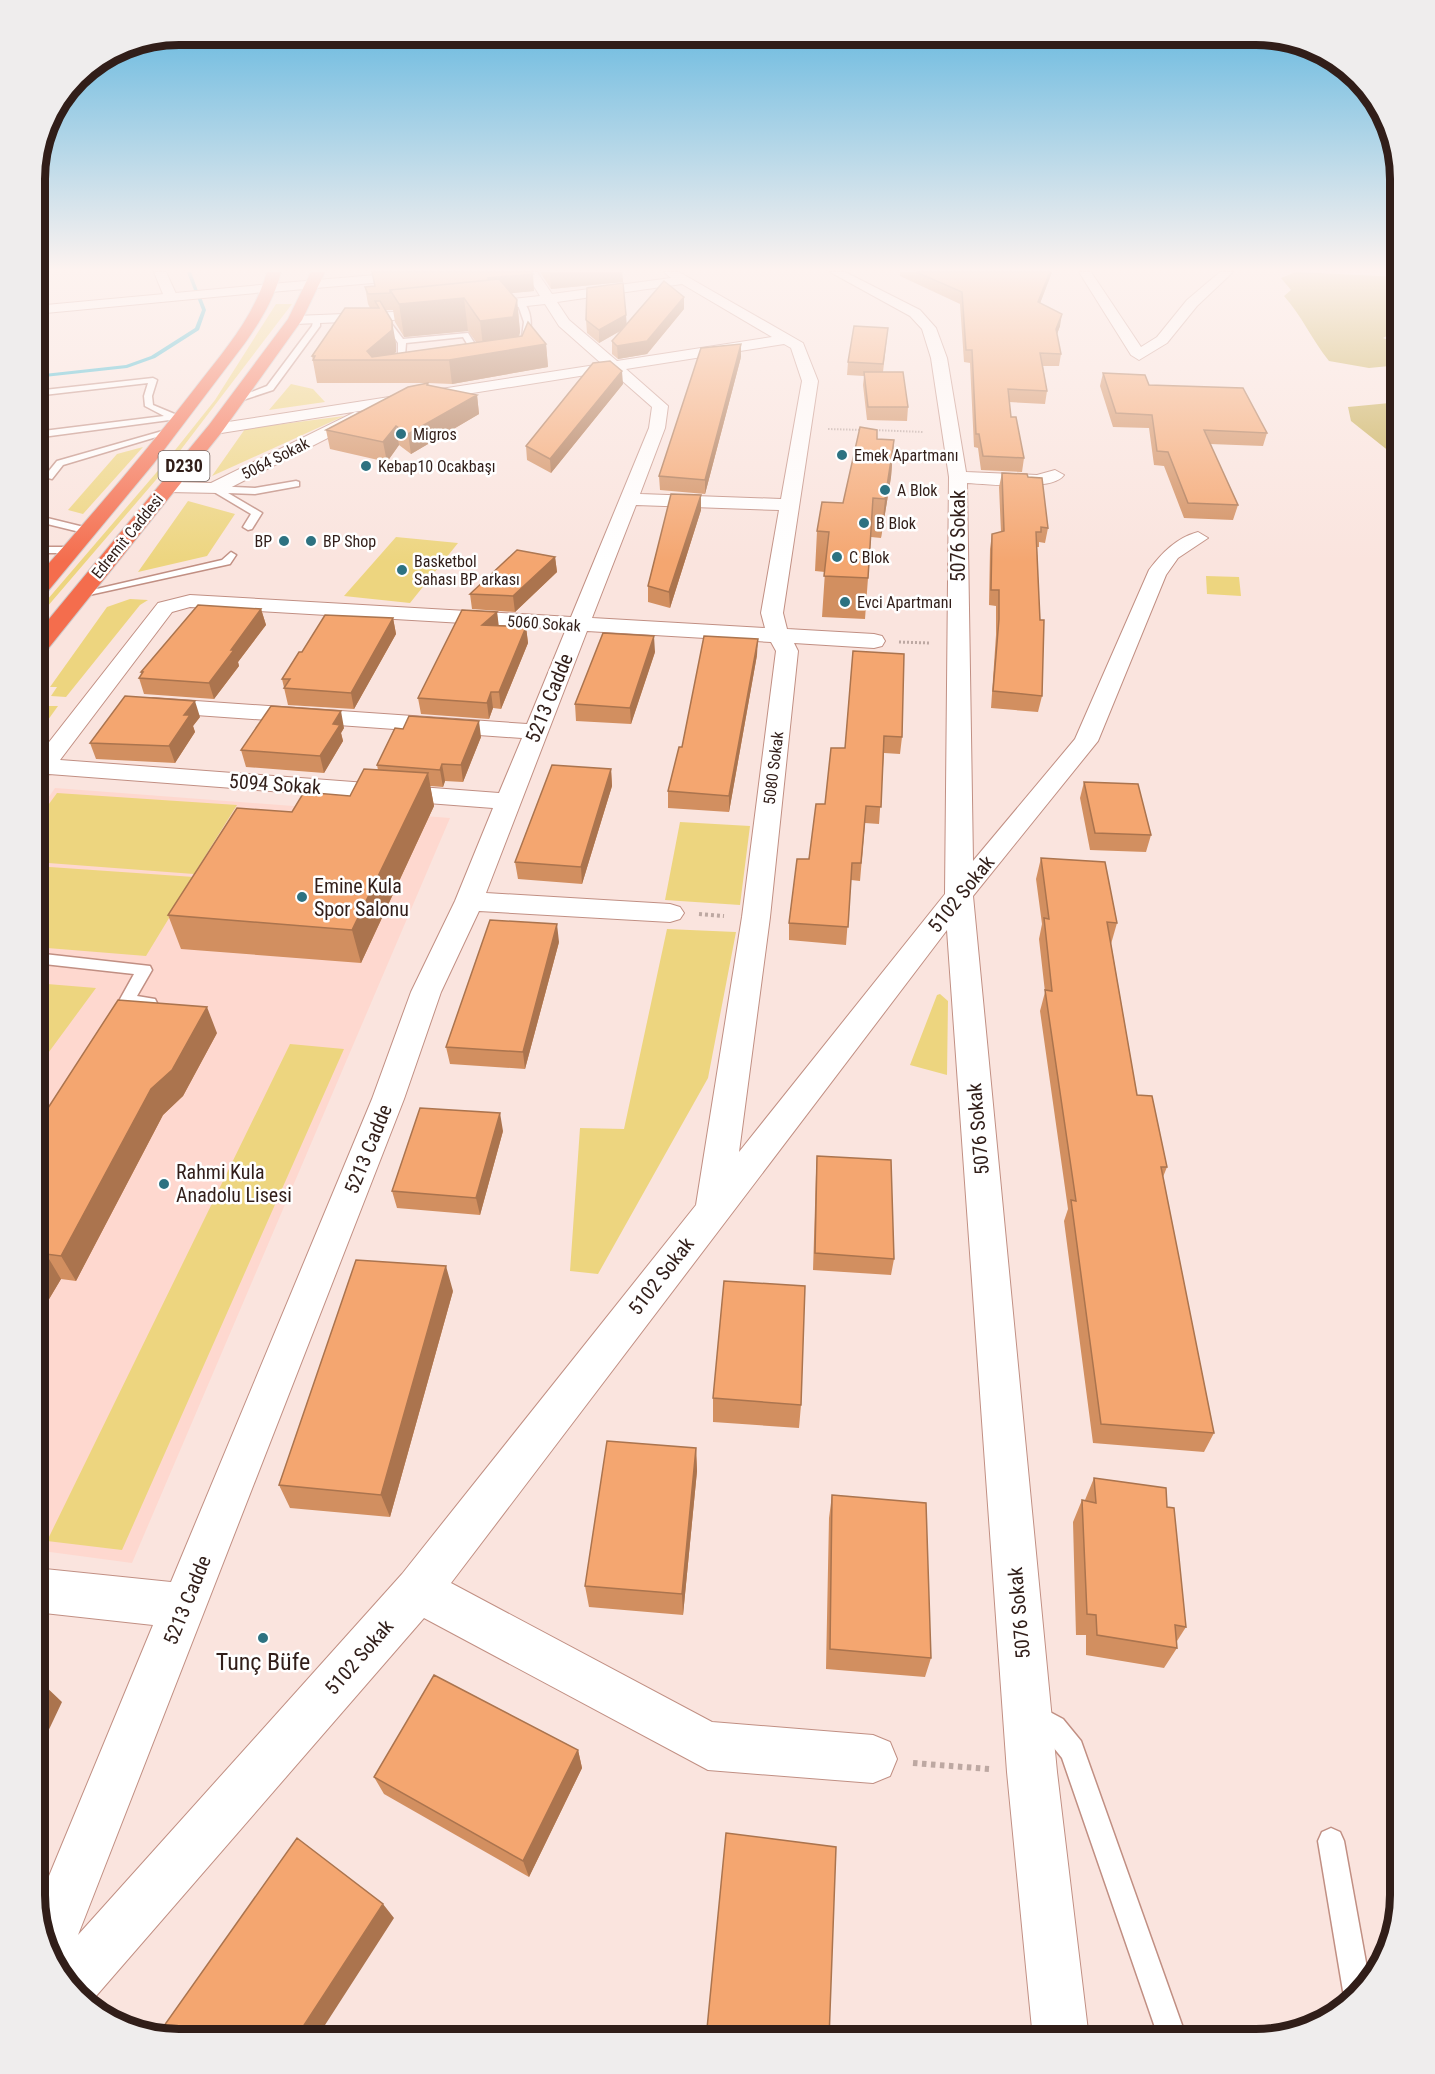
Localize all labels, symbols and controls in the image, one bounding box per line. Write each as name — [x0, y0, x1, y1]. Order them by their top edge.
place label: Migros — [413, 425, 457, 444]
marker: Migros — [394, 427, 408, 441]
street label: 5064 Sokak — [238, 433, 313, 484]
place label: Emek Apartmanı — [854, 446, 958, 465]
marker: Emek Apartmanı — [835, 448, 849, 462]
road number: D230 — [158, 451, 210, 481]
place label: Kebap10 Ocakbaşı — [378, 457, 495, 476]
marker: Kebap10 Ocakbaşı — [359, 459, 373, 473]
place label: A Blok — [897, 481, 938, 500]
marker: A Blok — [878, 483, 892, 497]
street label: Edremit Caddesi — [88, 490, 167, 582]
street label: 5076 Sokak — [946, 490, 970, 582]
place label: B Blok — [876, 514, 917, 533]
marker: B Blok — [857, 516, 871, 530]
place label: BP — [254, 532, 272, 551]
place label: BP Shop — [323, 532, 376, 551]
marker: BP — [277, 534, 291, 548]
marker: BP Shop — [304, 534, 318, 548]
place label: C Blok — [849, 548, 890, 567]
marker: C Blok — [830, 550, 844, 564]
place label: Basketbol Sahası BP arkası — [414, 552, 520, 589]
marker: Basketbol Sahası BP arkası — [395, 563, 409, 577]
place label: Evci Apartmanı — [857, 593, 952, 612]
marker: Evci Apartmanı — [838, 595, 852, 609]
street label: 5060 Sokak — [507, 611, 582, 636]
street label: 5213 Cadde — [520, 650, 578, 746]
street label: 5080 Sokak — [760, 730, 788, 806]
street label: 5094 Sokak — [228, 769, 322, 799]
street label: 5102 Sokak — [923, 851, 999, 937]
place label: Emine Kula Spor Salonu — [314, 874, 409, 921]
marker: Emine Kula Spor Salonu — [295, 890, 309, 904]
street label: 5076 Sokak — [962, 1082, 994, 1176]
street label: 5213 Cadde — [339, 1101, 397, 1197]
place label: Rahmi Kula Anadolu Lisesi — [176, 1160, 292, 1207]
marker: Rahmi Kula Anadolu Lisesi — [157, 1177, 171, 1191]
street label: 5102 Sokak — [623, 1232, 699, 1320]
street label: 5213 Cadde — [158, 1552, 216, 1648]
street label: 5076 Sokak — [1003, 1566, 1035, 1660]
street label: 5102 Sokak — [320, 1614, 398, 1700]
marker: Tunç Büfe — [256, 1631, 270, 1645]
place label: Tunç Büfe — [216, 1648, 310, 1676]

